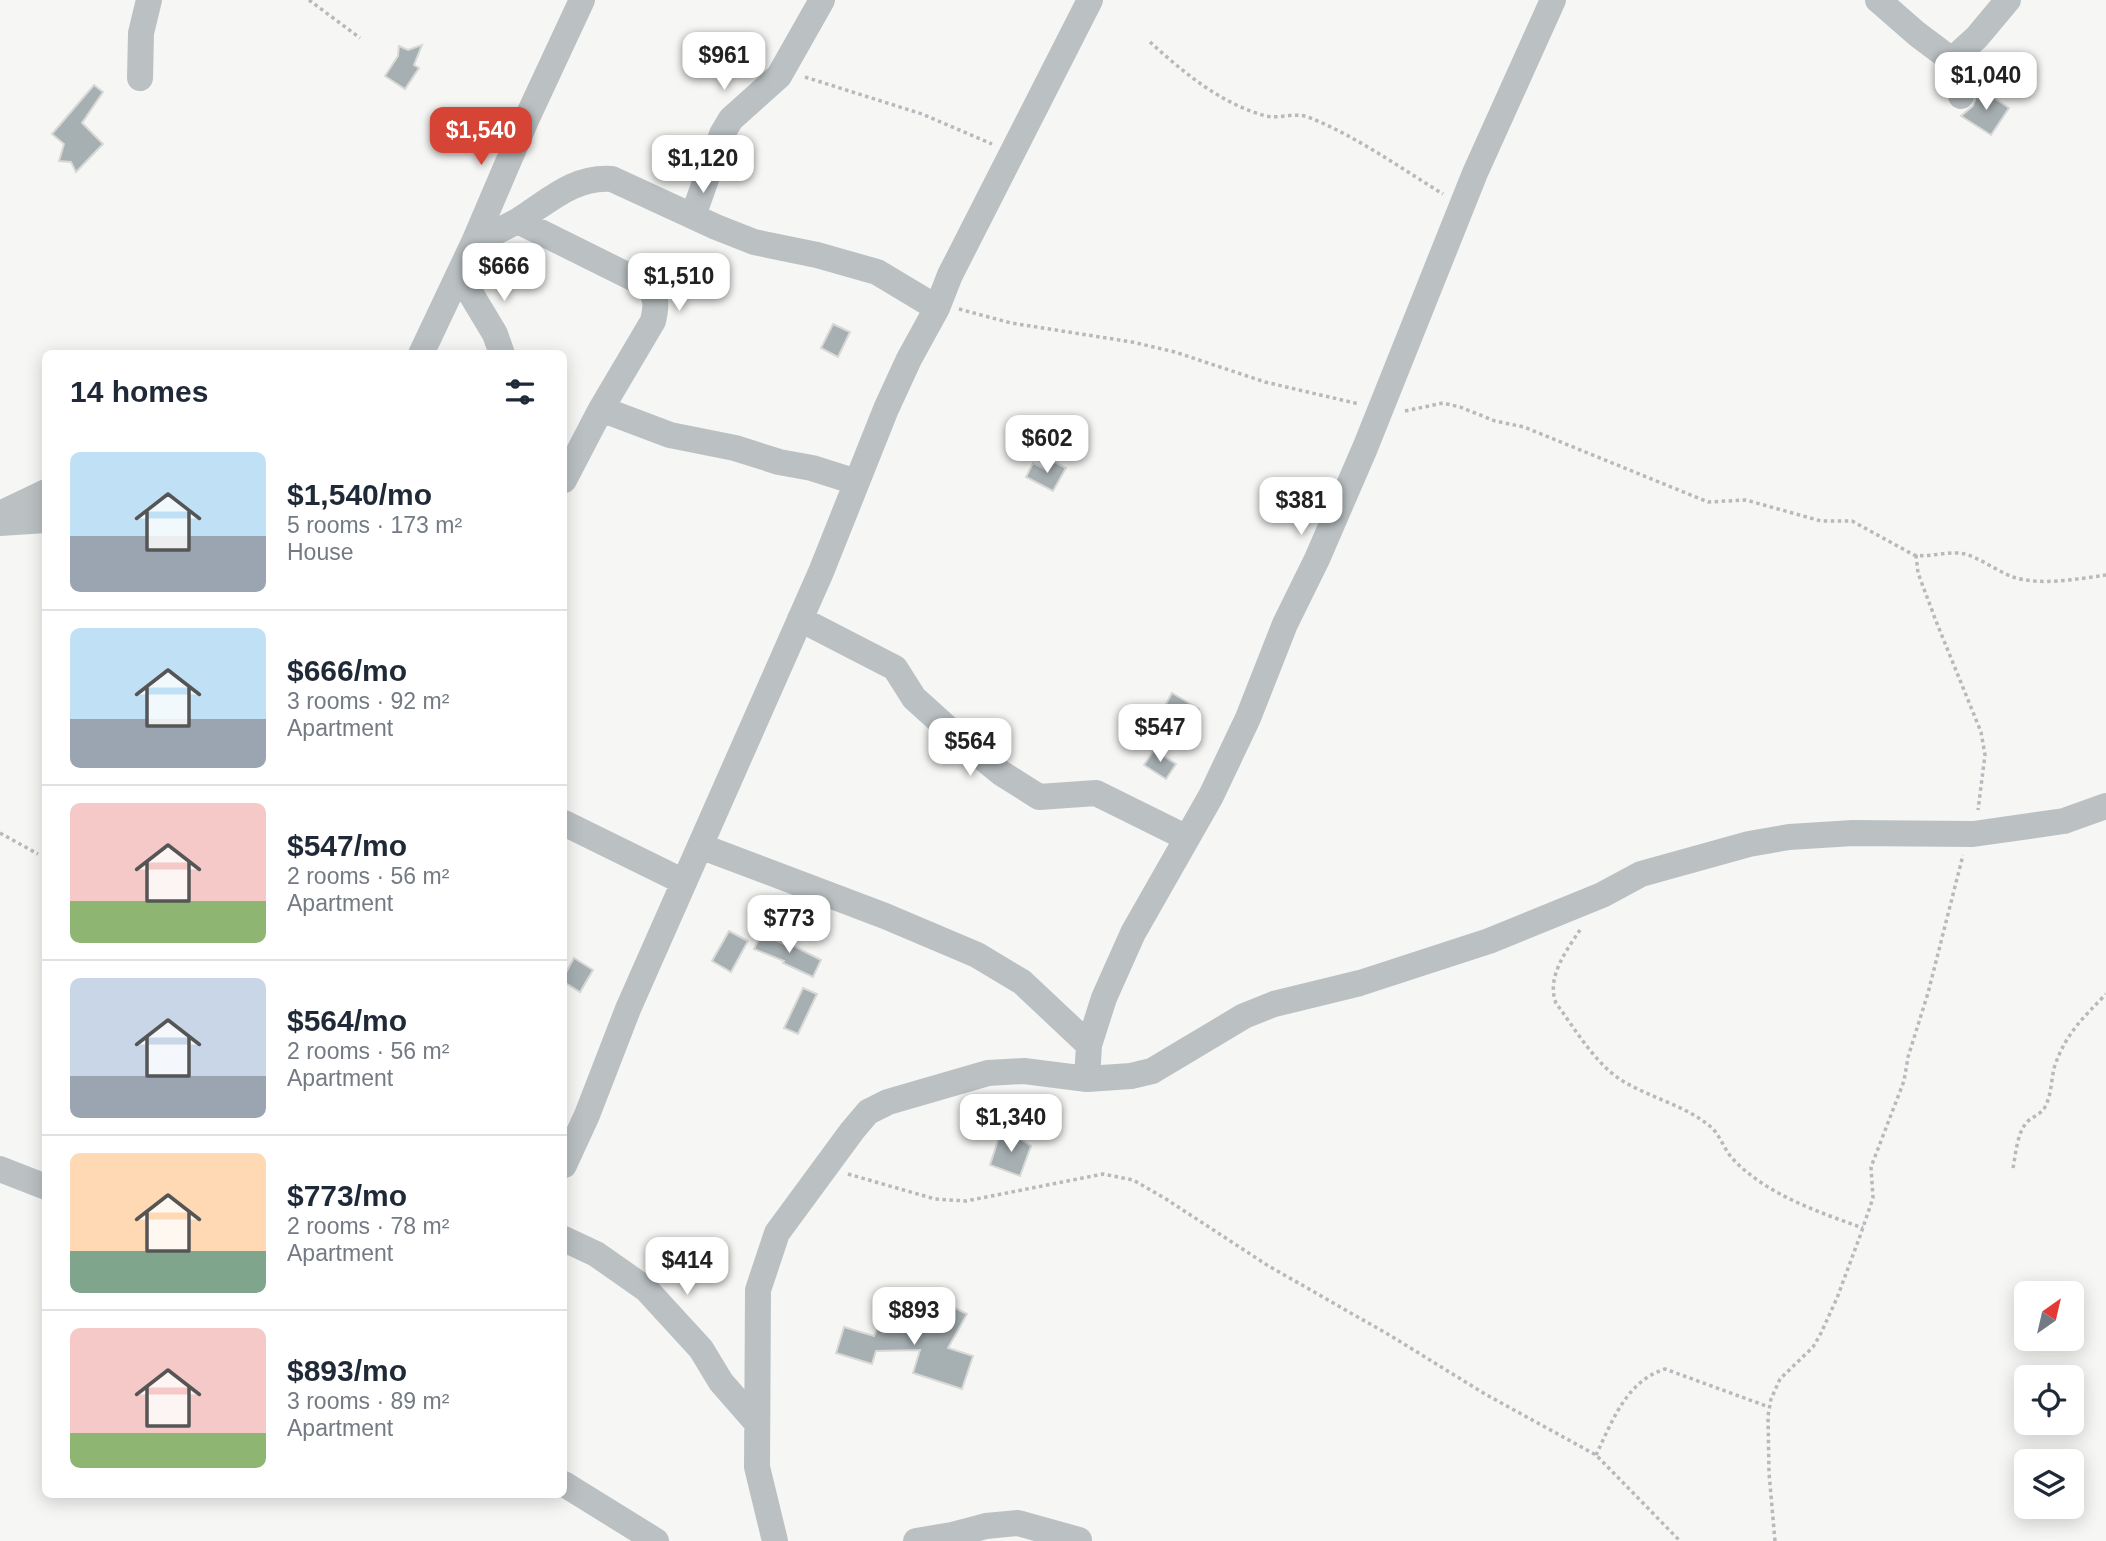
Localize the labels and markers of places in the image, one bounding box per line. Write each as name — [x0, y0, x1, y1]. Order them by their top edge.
pin: $961 — [683, 32, 765, 92]
pin: $1,040 — [1929, 52, 2043, 112]
pin: $1,540 — [424, 108, 538, 167]
pin: $1,120 — [646, 136, 760, 195]
pin: $666 — [463, 244, 545, 303]
pin: $1,510 — [622, 254, 736, 313]
pin: $602 — [1006, 416, 1088, 475]
pin: $381 — [1260, 477, 1342, 537]
pin: $547 — [1119, 704, 1201, 764]
pin: $564 — [929, 718, 1011, 778]
pin: $773 — [748, 895, 830, 955]
pin: $1,340 — [954, 1094, 1068, 1154]
pin: $414 — [646, 1238, 728, 1297]
pin: $893 — [873, 1288, 955, 1347]

